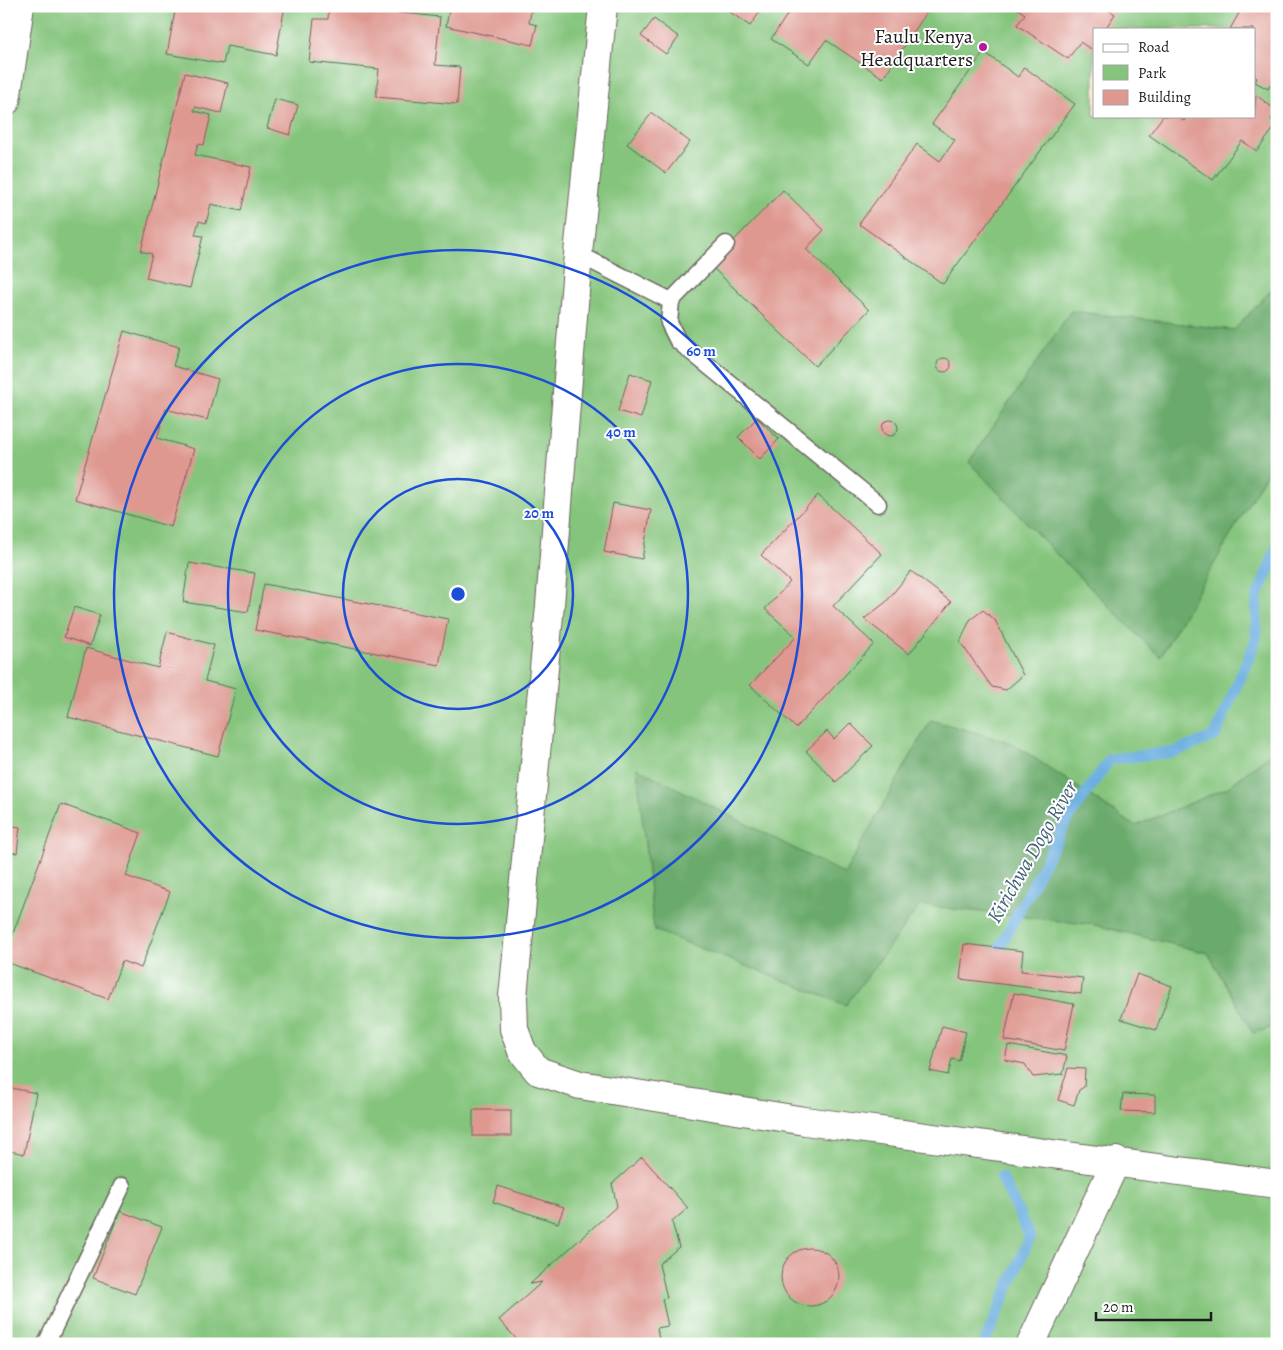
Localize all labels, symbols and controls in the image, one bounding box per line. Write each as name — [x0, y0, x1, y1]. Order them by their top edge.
place label: Faulu Kenya Headquarters — [860, 23, 974, 73]
legend — [1093, 28, 1256, 118]
text: Road — [1138, 37, 1170, 57]
marker: Faulu Kenya Headquarters — [977, 41, 989, 53]
text: Park — [1138, 63, 1167, 83]
text: Building — [1138, 87, 1191, 107]
text: 60 m — [686, 341, 716, 361]
text: 40 m — [606, 422, 636, 442]
text: 20 m — [524, 503, 554, 523]
centre of rings — [449, 585, 467, 603]
water label: Kirichwa Dogo River — [980, 775, 1084, 928]
scale bar — [1096, 1290, 1210, 1322]
text: 20 m — [1103, 1297, 1134, 1317]

